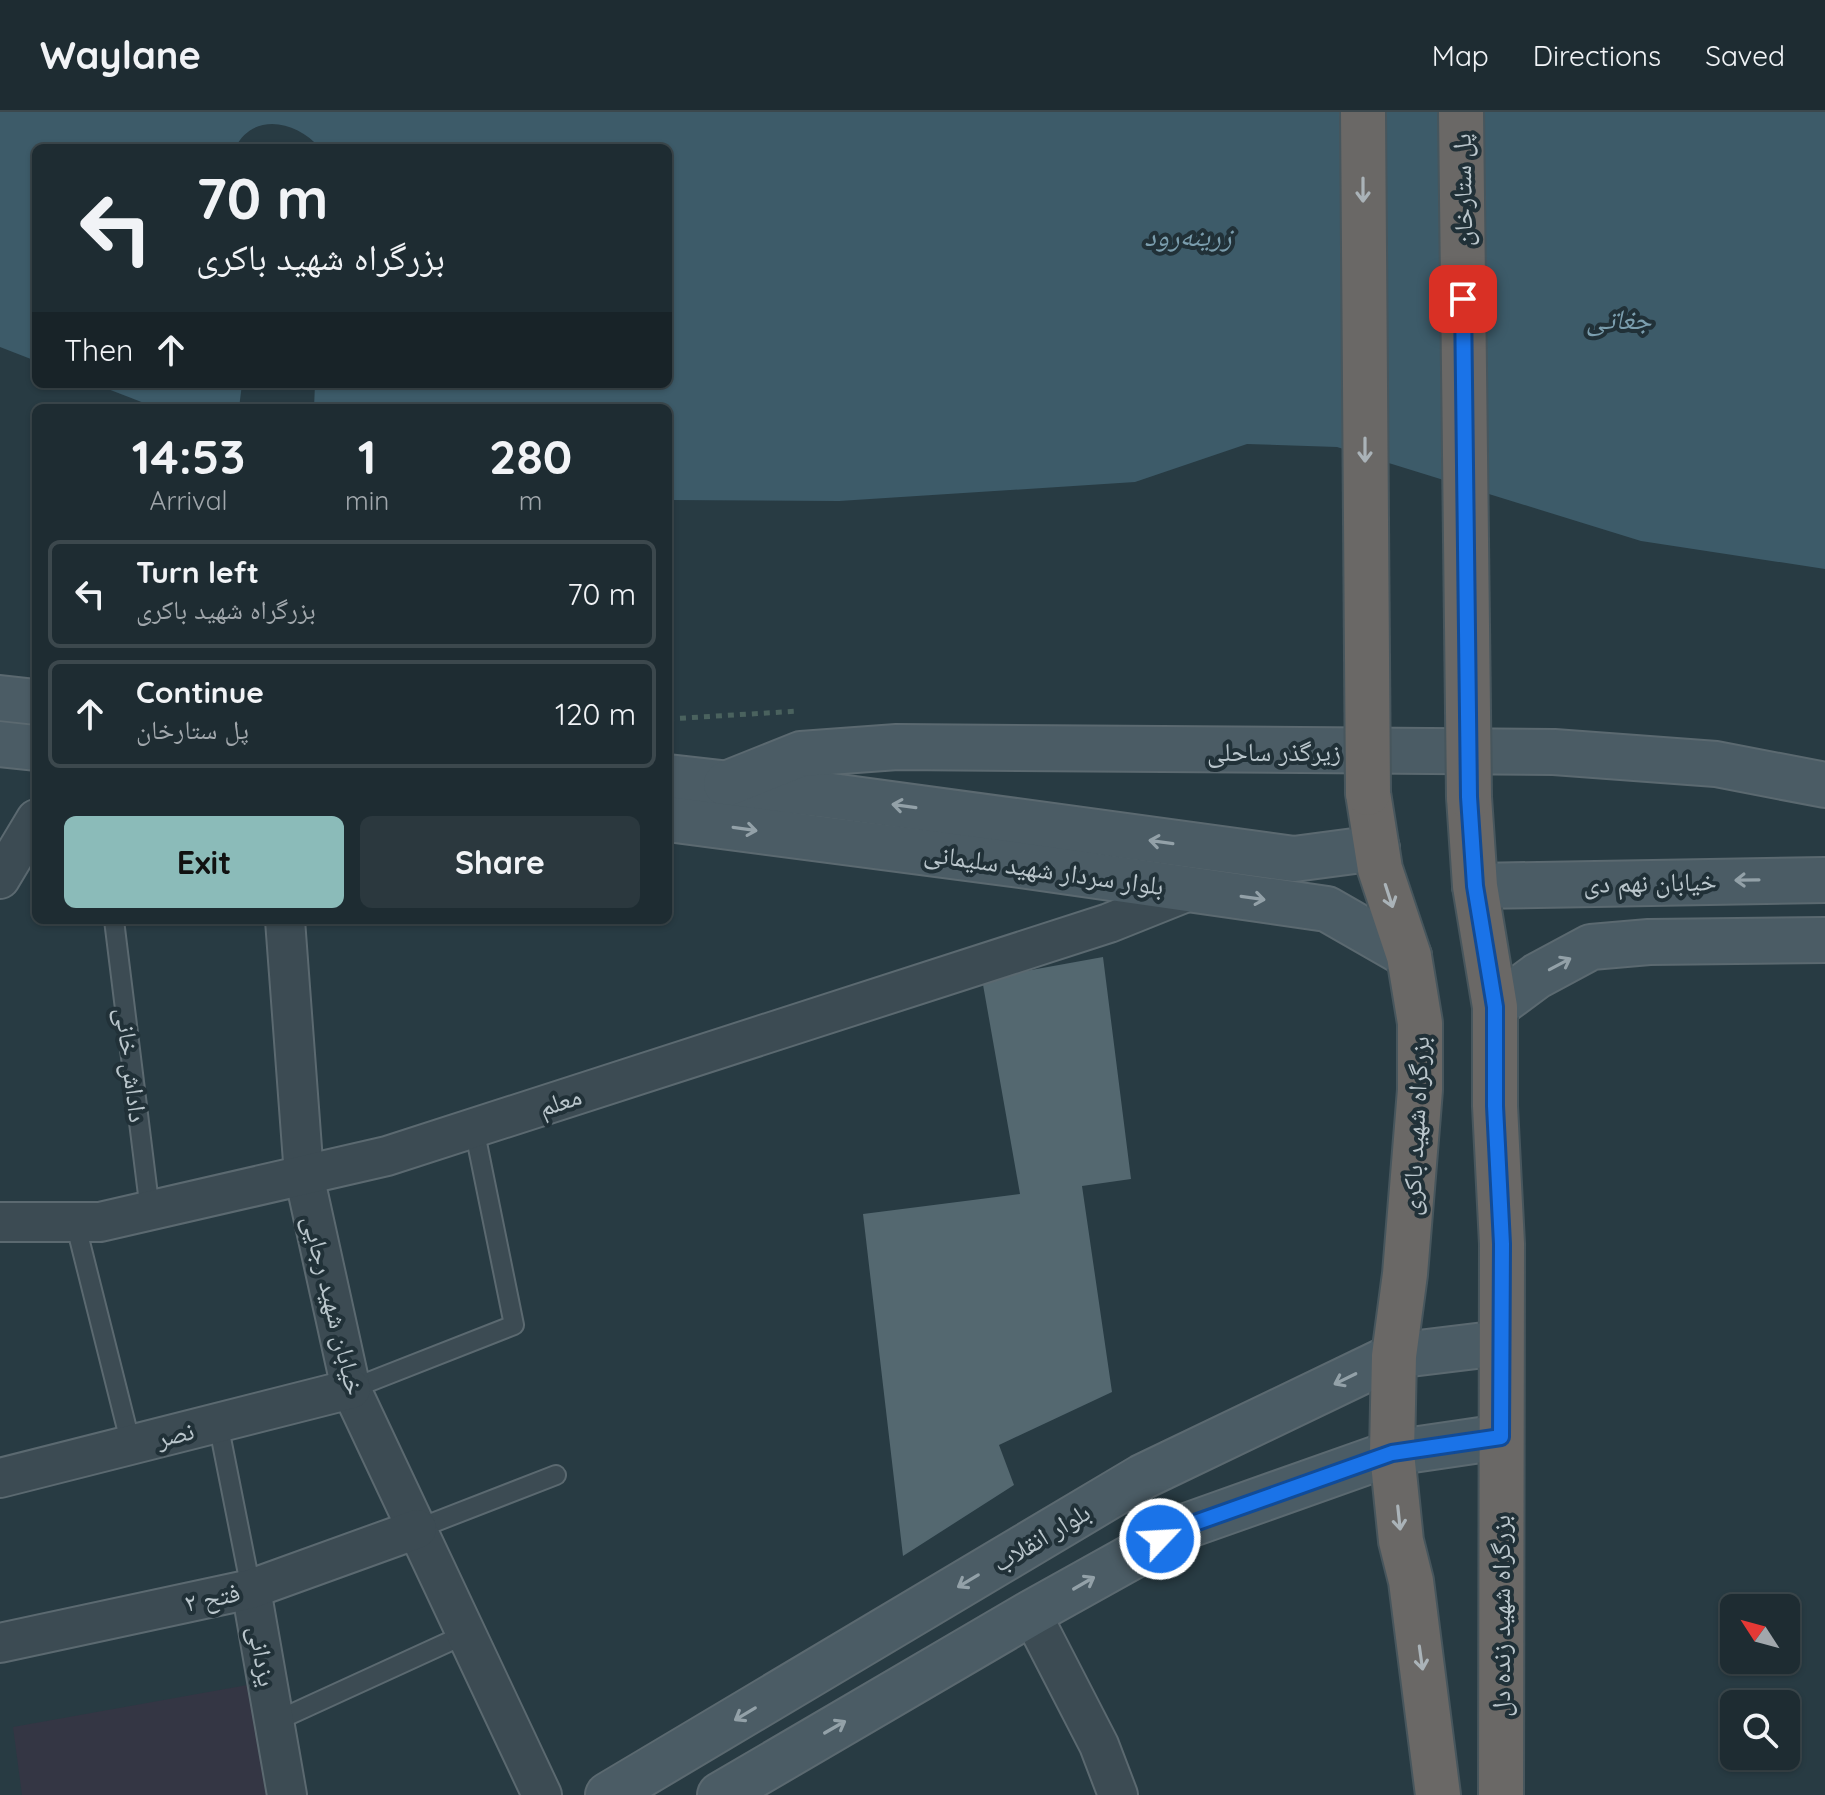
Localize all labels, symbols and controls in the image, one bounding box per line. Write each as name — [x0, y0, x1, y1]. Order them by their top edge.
text: Waylane — [40, 31, 201, 79]
text: Map — [1432, 38, 1489, 73]
text: Directions — [1533, 38, 1661, 73]
text: Saved — [1705, 38, 1785, 73]
street label: پل ستارخان — [1445, 133, 1480, 247]
text: 70 m — [196, 163, 328, 233]
icon: left — [64, 176, 168, 280]
one-way arrow — [1355, 176, 1371, 203]
water label: زرینه‌رود — [1144, 218, 1235, 253]
text: بزرگراه شهید باکری — [196, 234, 445, 279]
pin — [1429, 265, 1497, 333]
icon: arrive — [1441, 277, 1485, 321]
water label: جغاتی — [1586, 301, 1653, 337]
icon: ahead — [149, 328, 193, 372]
text: Then — [64, 331, 133, 369]
text: 14:53 — [132, 426, 245, 486]
text: 1 — [358, 426, 377, 486]
text: 280 — [489, 426, 572, 486]
one-way arrow — [1357, 436, 1373, 463]
text: Arrival — [150, 484, 227, 517]
text: min — [345, 484, 389, 517]
text: m — [519, 484, 543, 517]
text: Turn left — [136, 553, 259, 591]
icon: left — [68, 572, 112, 616]
text: 70 m — [567, 575, 636, 613]
text: بزرگراه شهید باکری — [136, 593, 316, 626]
text: Continue — [136, 673, 264, 711]
icon: ahead — [68, 692, 112, 736]
text: 120 m — [555, 695, 636, 733]
text: پل ستارخان — [136, 713, 249, 746]
street label: زیرگذر ساحلی — [1207, 735, 1341, 768]
one-way arrow — [891, 798, 917, 813]
button: Exit — [64, 816, 344, 908]
button: Share — [360, 816, 640, 908]
one-way arrow — [732, 822, 757, 837]
one-way arrow — [1149, 834, 1174, 849]
street label: بلوار سردار شهید سلیمانی — [922, 836, 1166, 902]
street label: خیابان نهم دی — [1583, 864, 1717, 901]
one-way arrow — [1734, 872, 1761, 887]
one-way arrow — [1383, 883, 1398, 908]
one-way arrow — [1240, 891, 1265, 906]
one-way arrow — [1547, 956, 1571, 971]
street label: داداش خانی — [109, 1006, 155, 1124]
street label: بزرگراه شهید باکری — [1394, 1035, 1436, 1217]
street label: معلم — [535, 1079, 586, 1124]
street label: خیابان شهید رجایی — [296, 1212, 372, 1398]
one-way arrow — [1334, 1372, 1358, 1387]
street label: نصر — [152, 1413, 197, 1455]
street label: بلوار انقلاب — [986, 1495, 1096, 1579]
position arrow — [1118, 1497, 1202, 1581]
one-way arrow — [1392, 1504, 1407, 1531]
street label: بزرگراه شهید زنده دل — [1484, 1515, 1517, 1717]
one-way arrow — [957, 1573, 980, 1589]
street label: فتح ۲ — [181, 1575, 243, 1620]
one-way arrow — [1072, 1575, 1095, 1591]
north arrow — [1720, 1594, 1800, 1674]
map controls — [1720, 1594, 1800, 1770]
street label: یزدانی — [241, 1623, 285, 1689]
one-way arrow — [1414, 1645, 1429, 1671]
button: search — [1720, 1690, 1800, 1770]
one-way arrow — [734, 1706, 757, 1722]
one-way arrow — [823, 1719, 846, 1735]

